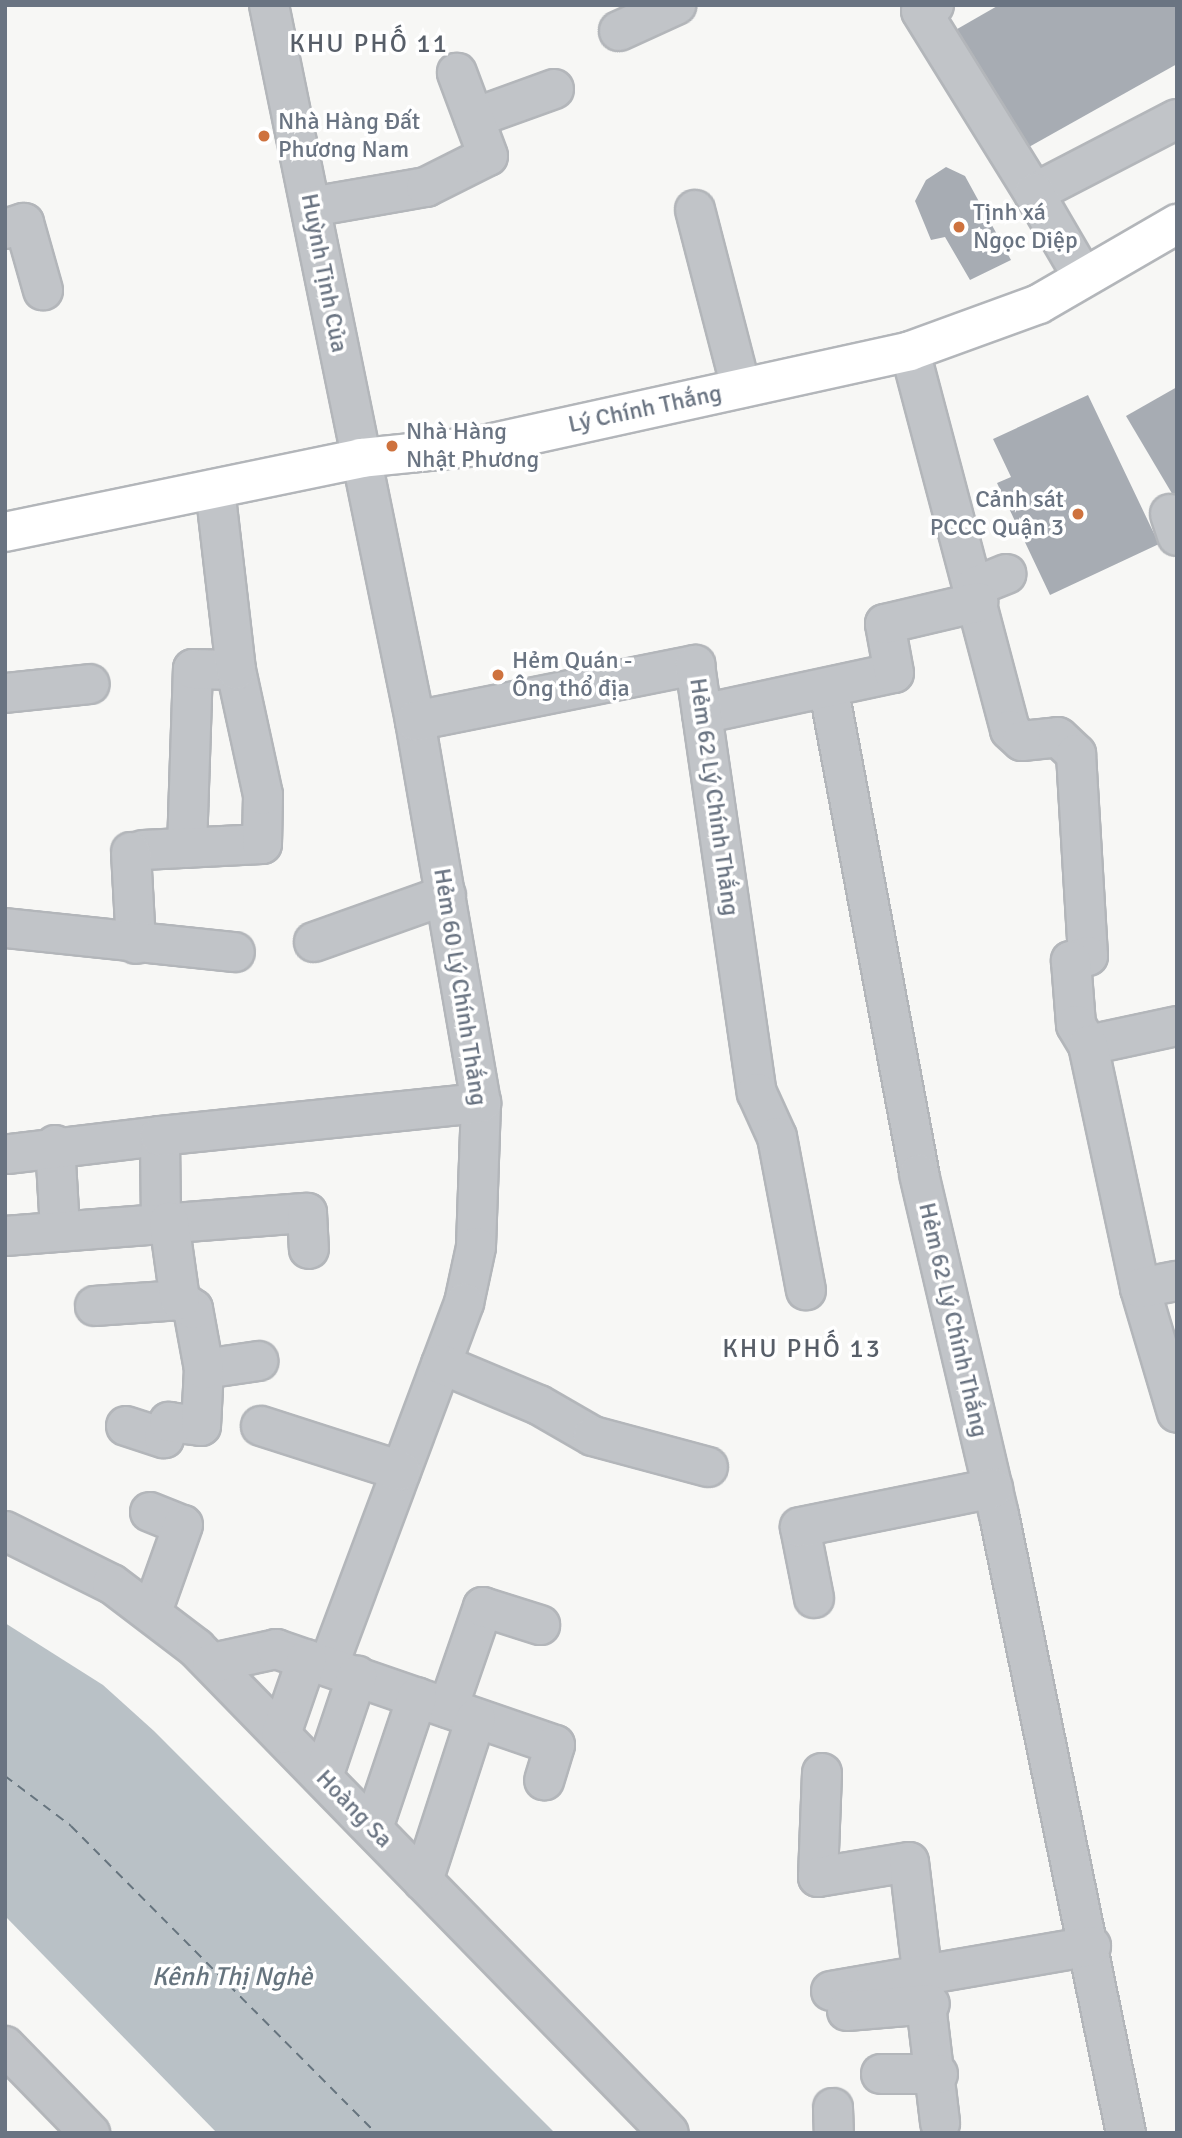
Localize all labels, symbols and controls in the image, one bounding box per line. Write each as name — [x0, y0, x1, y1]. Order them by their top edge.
district label: KHU PHỐ 11 — [291, 29, 447, 61]
place label: Nhà Hàng Đất Phương Nam — [278, 108, 420, 164]
marker: Nhà Hàng Đất Phương Nam — [256, 128, 272, 144]
street label: Huỳnh Tịnh Của — [294, 191, 354, 355]
place label: Tịnh xá Ngọc Diệp — [973, 199, 1078, 255]
marker: Tịnh xá Ngọc Diệp — [951, 219, 967, 235]
street label: Lý Chính Thắng — [566, 379, 724, 439]
place label: Nhà Hàng Nhật Phương — [406, 418, 539, 474]
marker: Nhà Hàng Nhật Phương — [384, 438, 400, 454]
place label: Cảnh sát PCCC Quận 3 — [930, 486, 1064, 542]
marker: Cảnh sát PCCC Quận 3 — [1070, 506, 1086, 522]
place label: Hẻm Quán - Ông thổ địa — [512, 647, 632, 703]
marker: Hẻm Quán - Ông thổ địa — [490, 667, 506, 683]
street label: Hẻm 62 Lý Chính Thắng — [683, 676, 745, 918]
street label: Hẻm 60 Lý Chính Thắng — [427, 866, 493, 1108]
street label: Hẻm 62 Lý Chính Thắng — [912, 1200, 994, 1440]
district label: KHU PHỐ 13 — [724, 1334, 880, 1366]
street label: Hoàng Sa — [310, 1764, 398, 1854]
water label: Kênh Thị Nghè — [152, 1962, 312, 1994]

